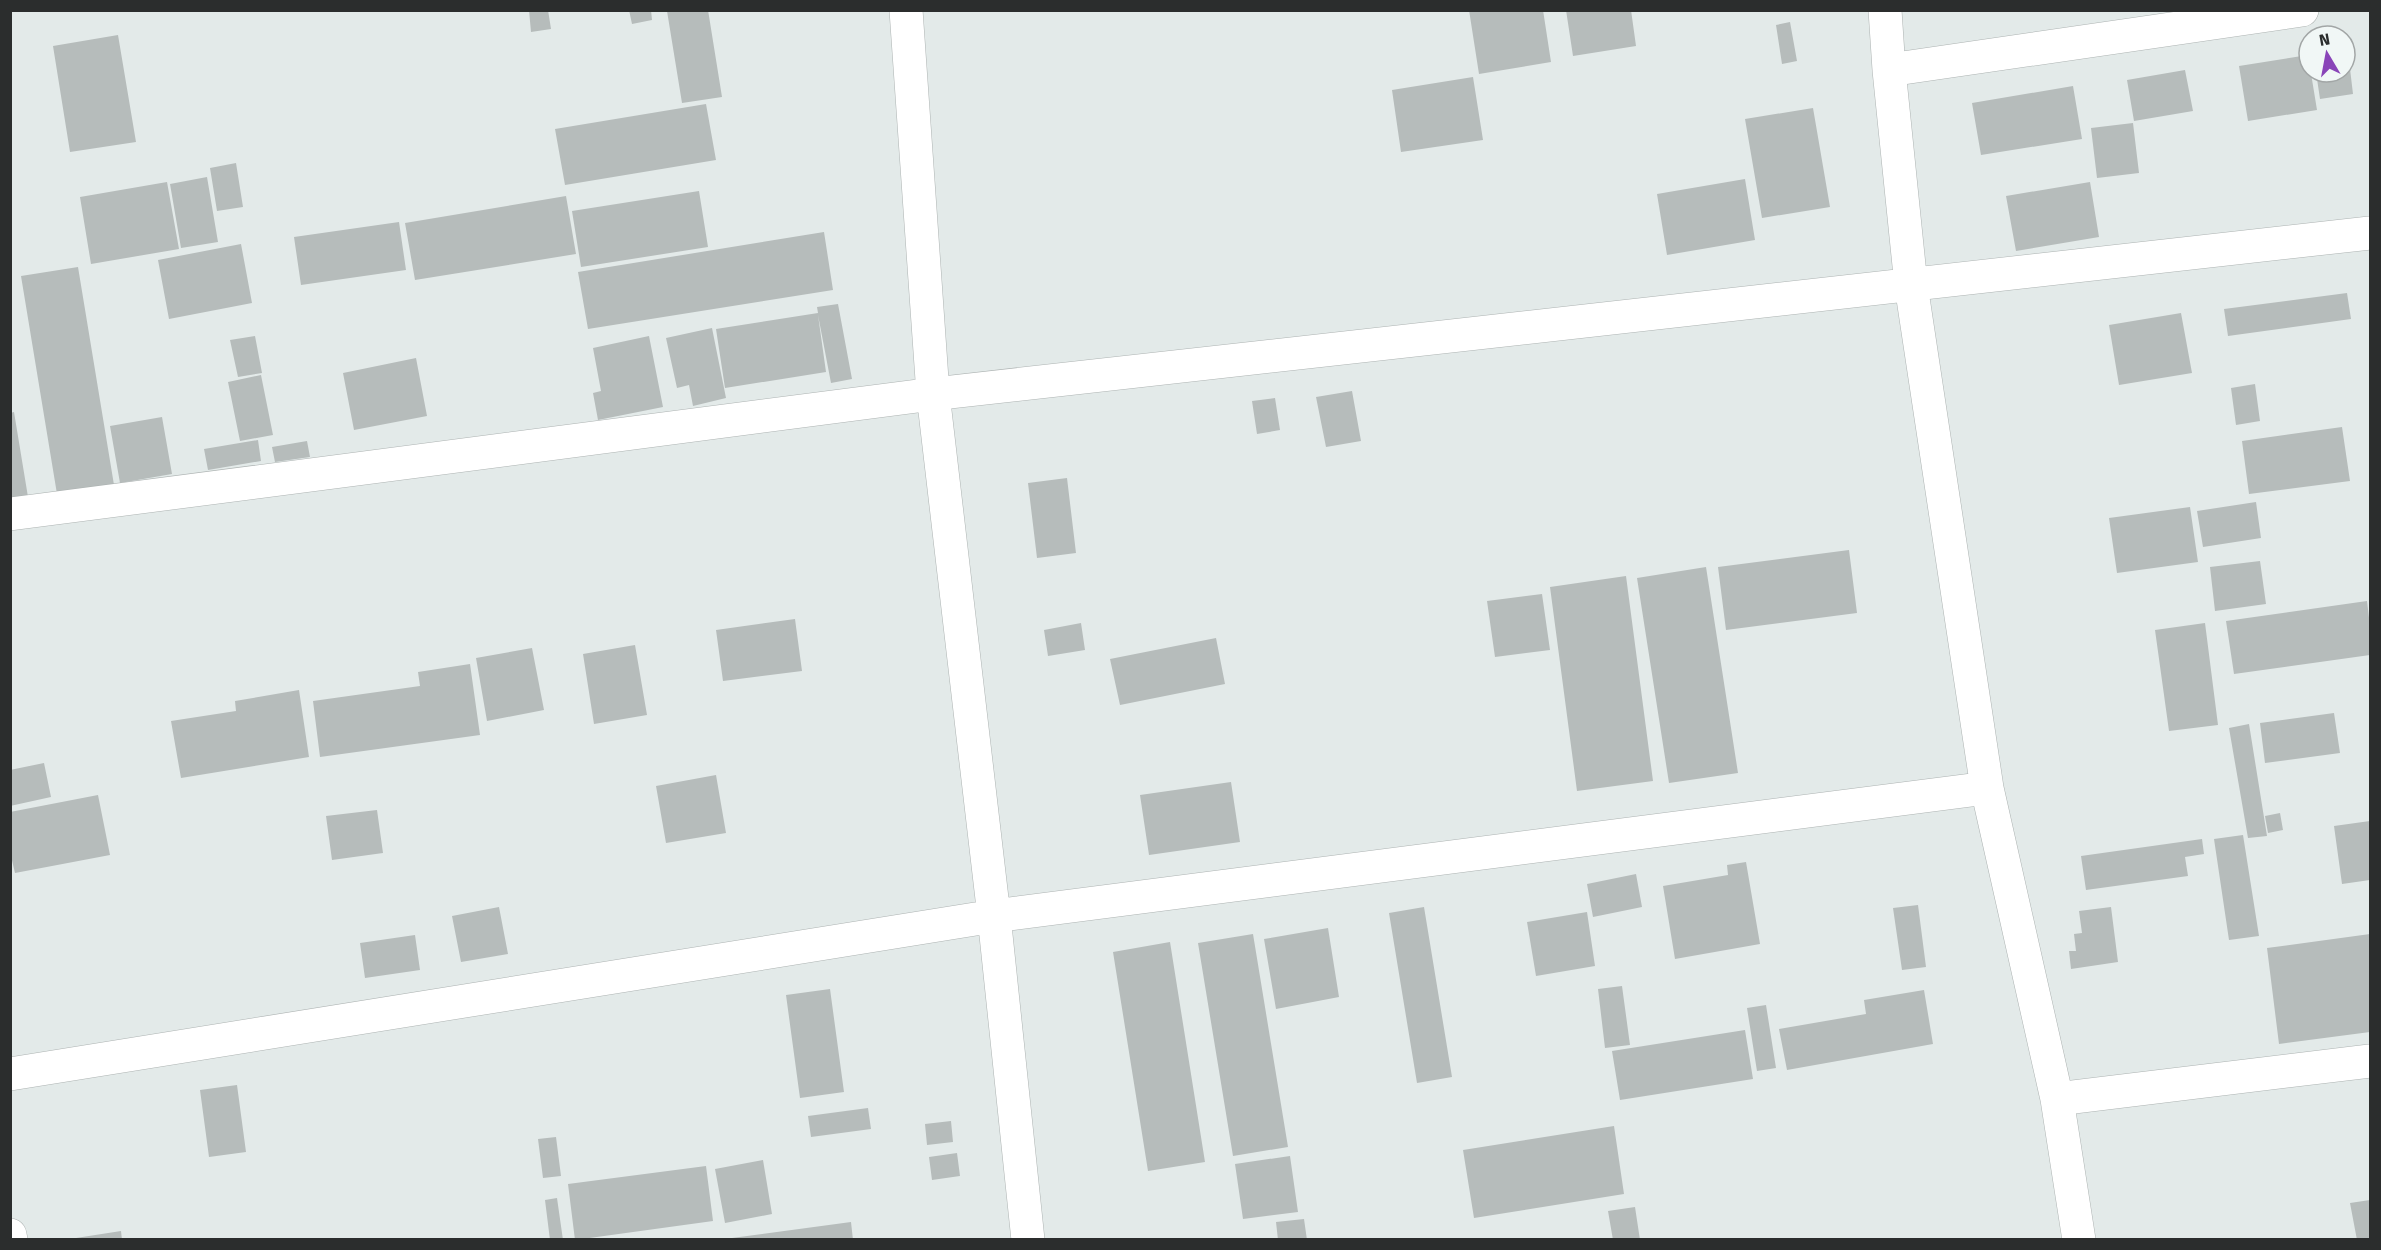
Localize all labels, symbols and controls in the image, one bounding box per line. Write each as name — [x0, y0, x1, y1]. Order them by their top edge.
north arrow — [2297, 24, 2357, 84]
text: N — [2318, 29, 2331, 50]

